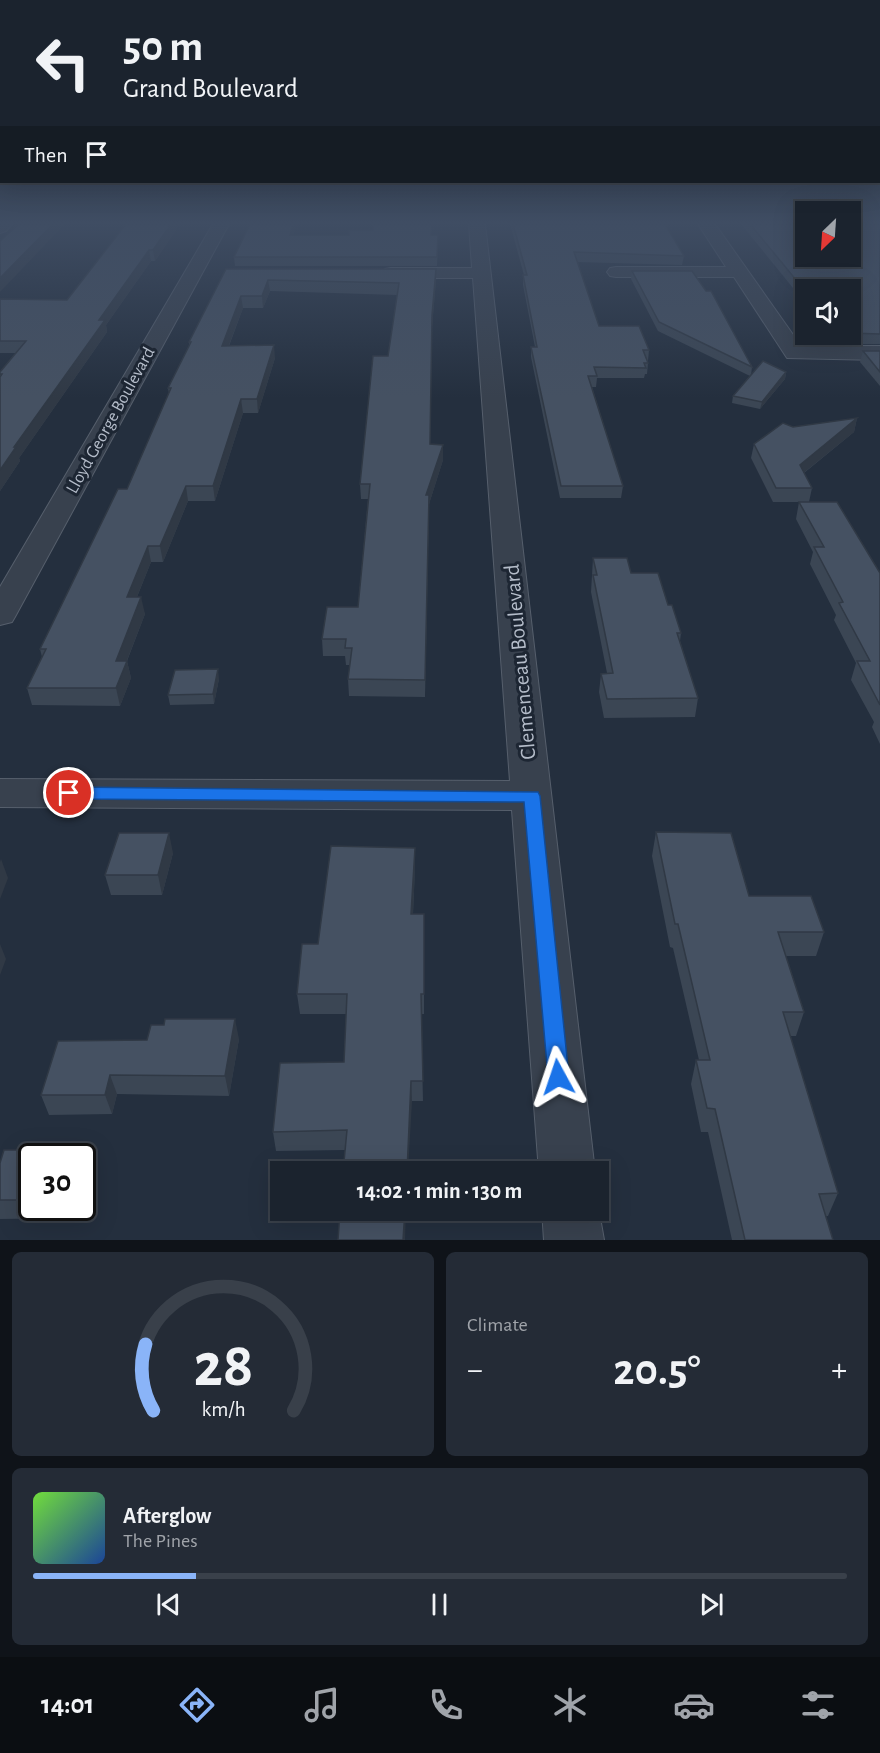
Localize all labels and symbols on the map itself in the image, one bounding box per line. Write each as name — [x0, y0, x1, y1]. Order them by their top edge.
north arrow — [795, 201, 861, 267]
street label: Lloyd George Boulevard — [63, 344, 159, 497]
street label: Clemenceau Boulevard — [500, 563, 540, 761]
pin — [43, 767, 94, 818]
position arrow — [526, 1045, 590, 1109]
speed limit sign: 30 — [18, 1143, 96, 1221]

